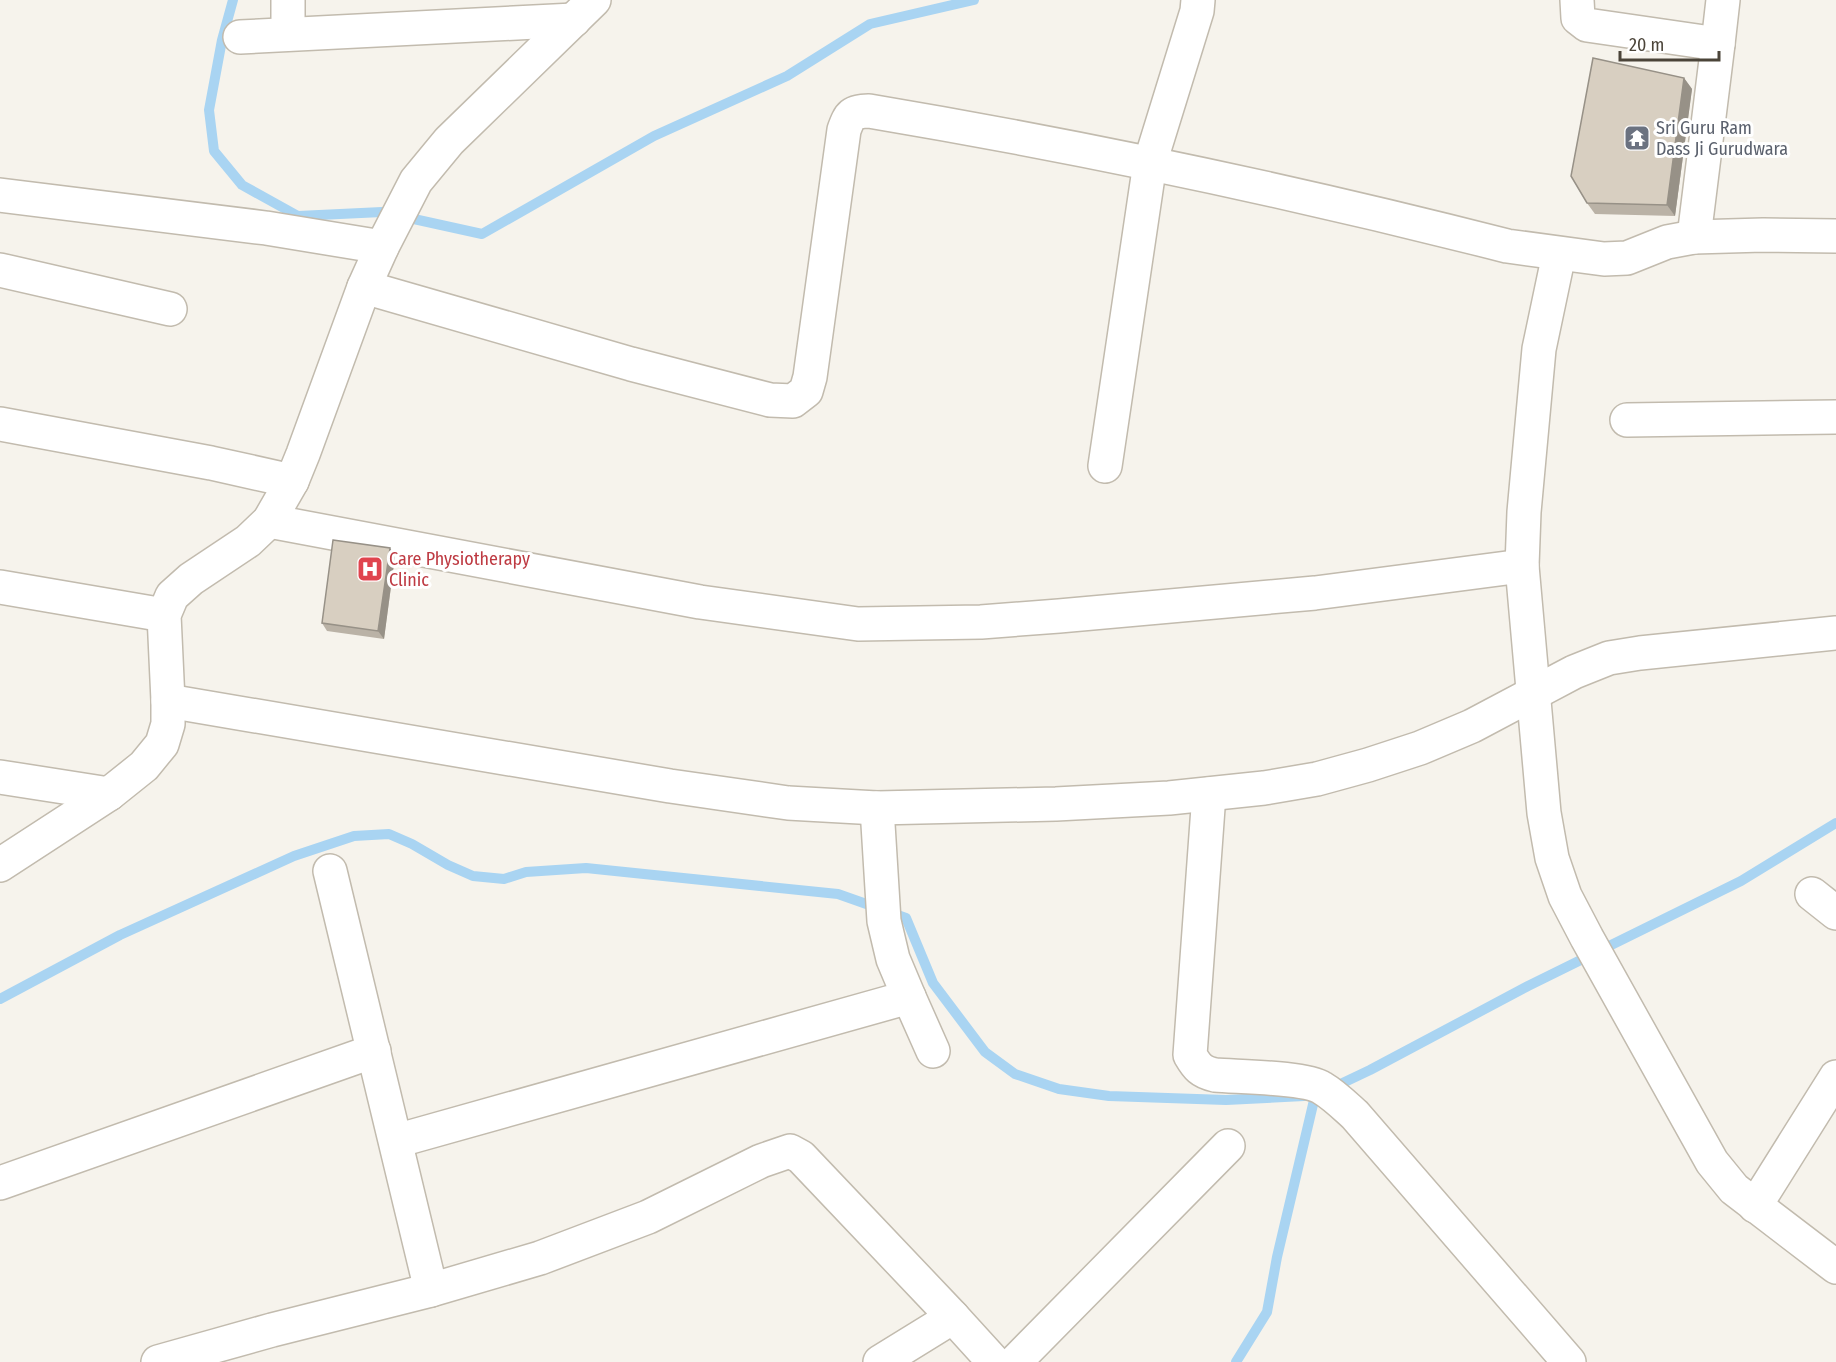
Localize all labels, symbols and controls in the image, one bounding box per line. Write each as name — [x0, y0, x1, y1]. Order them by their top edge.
scale bar — [1620, 24, 1719, 62]
text: 20 m — [1629, 34, 1664, 56]
place label: Sri Guru Ram Dass Ji Gurudwara — [1656, 117, 1788, 160]
temple icon: Sri Guru Ram Dass Ji Gurudwara — [1622, 123, 1652, 153]
place label: Care Physiotherapy Clinic — [389, 548, 530, 591]
hospital icon: Care Physiotherapy Clinic — [355, 554, 385, 584]

